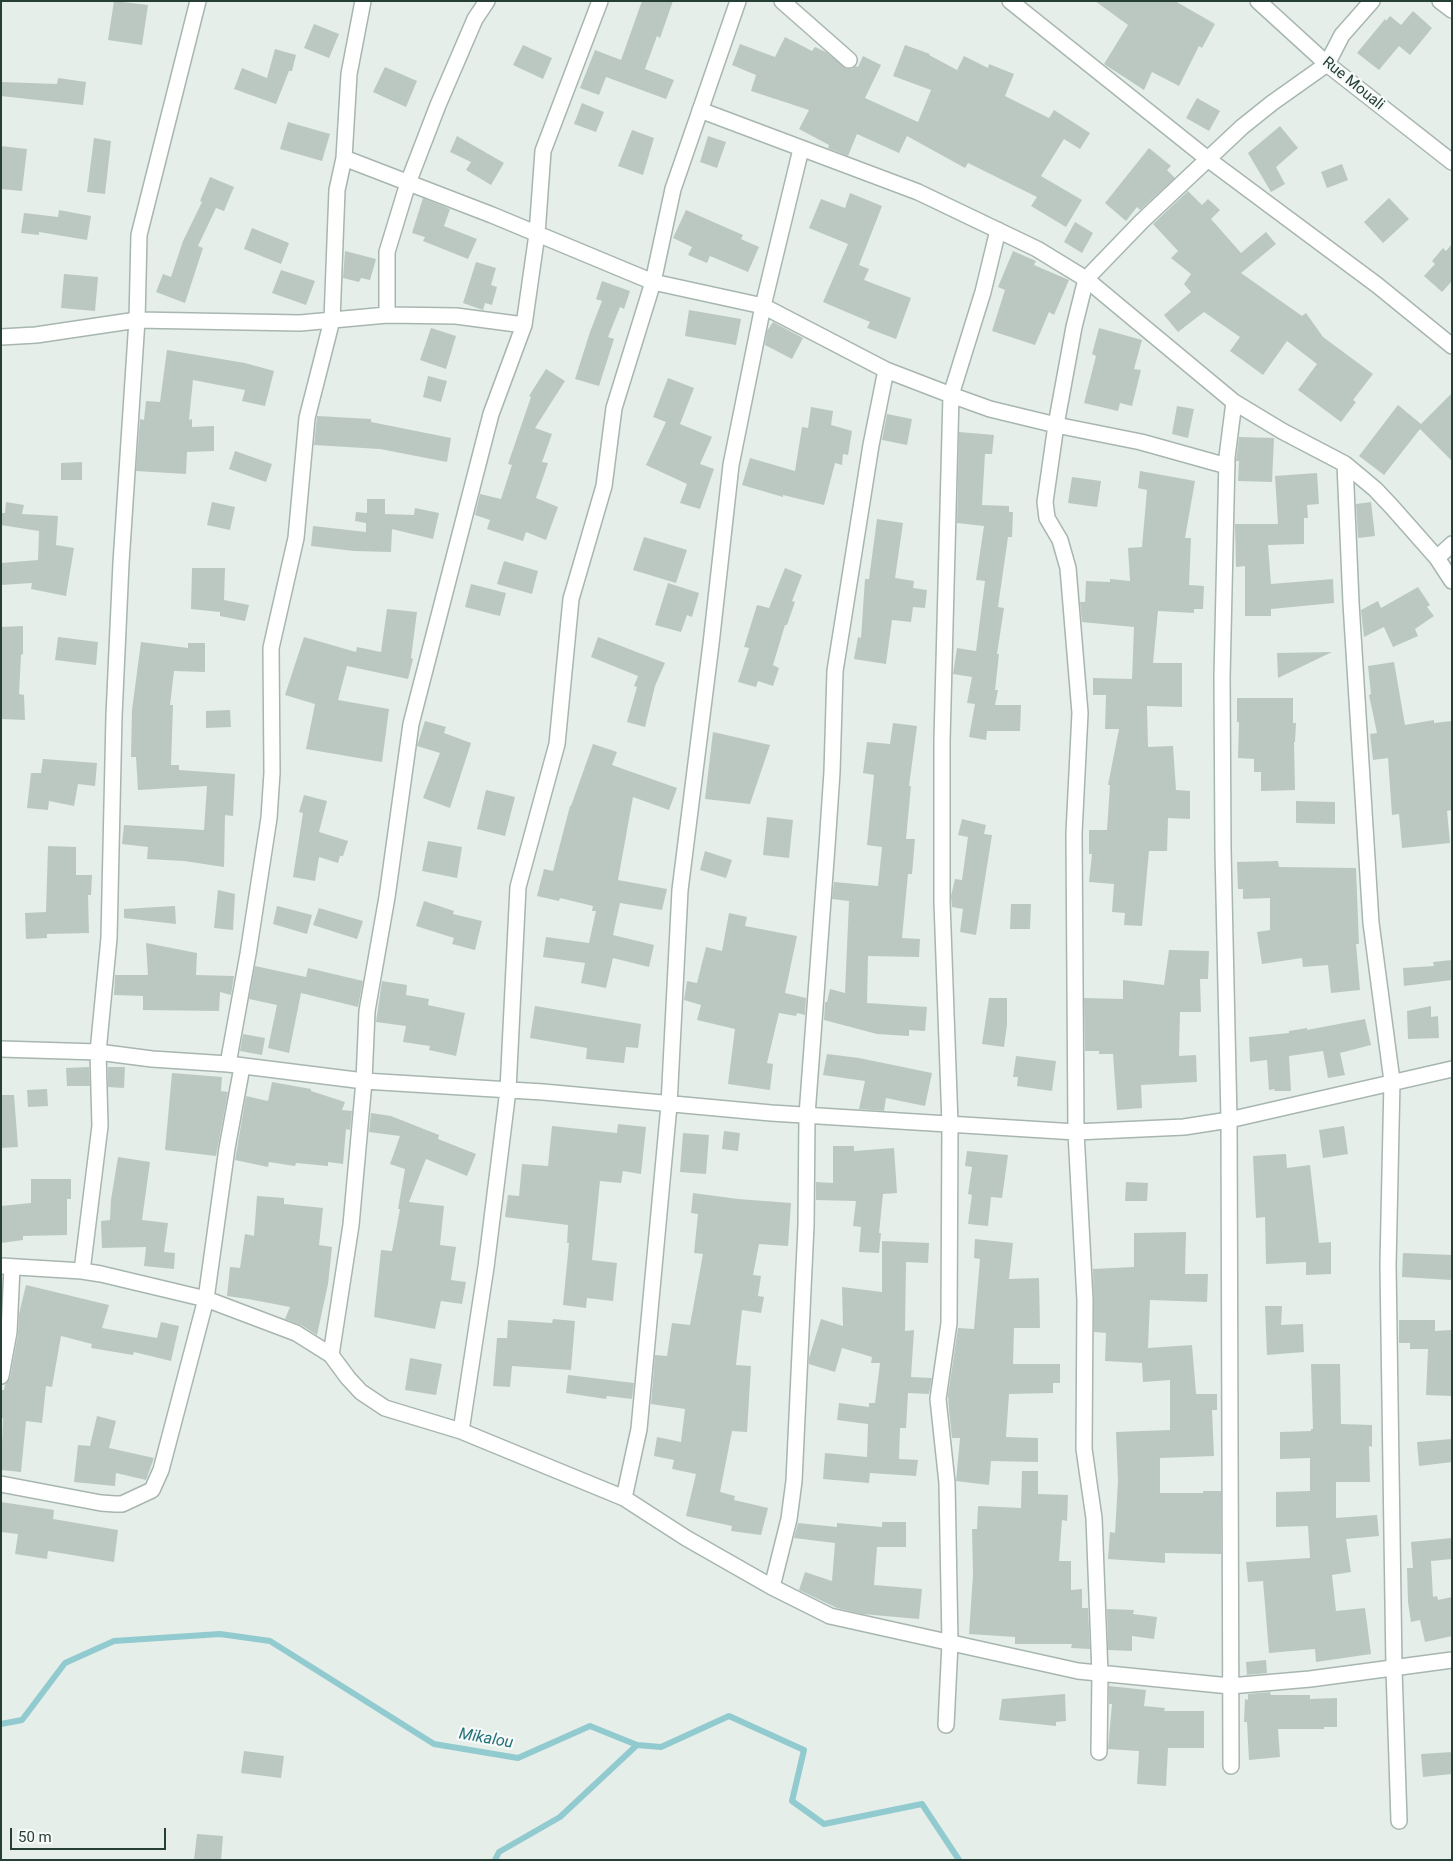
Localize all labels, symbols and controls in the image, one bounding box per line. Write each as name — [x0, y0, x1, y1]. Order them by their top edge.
street label: Rue Mouali — [1318, 54, 1388, 114]
water label: Mikalou — [457, 1725, 515, 1753]
scale bar — [12, 1818, 169, 1850]
text: 50 m — [18, 1828, 52, 1846]

